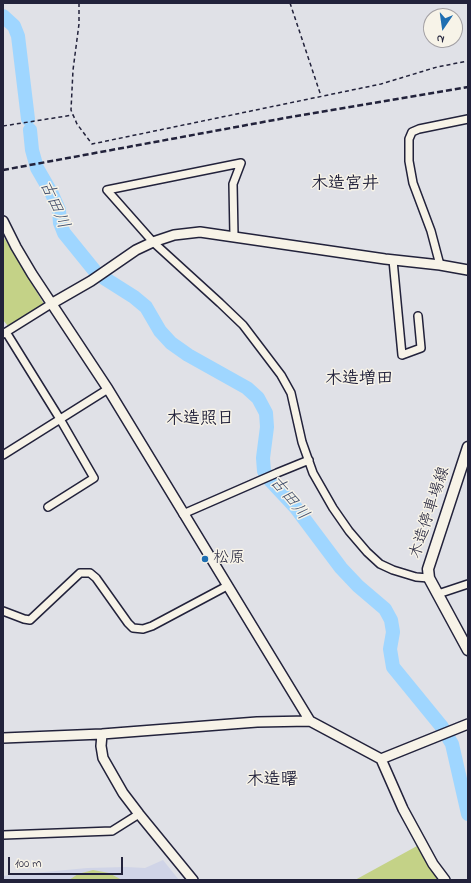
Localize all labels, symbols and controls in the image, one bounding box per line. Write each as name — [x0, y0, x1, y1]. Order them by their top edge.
north arrow — [423, 8, 463, 48]
text: N — [435, 30, 446, 47]
district label: 木造宮井 — [311, 175, 379, 195]
water label: 古田川 — [34, 178, 72, 232]
district label: 木造増田 — [325, 370, 393, 390]
district label: 木造照日 — [166, 410, 234, 430]
street label: 木造停車場線 — [407, 464, 455, 562]
water label: 古田川 — [264, 473, 312, 525]
place label: 松原 — [213, 549, 245, 569]
marker: 松原 — [200, 554, 210, 564]
district label: 木造曙 — [247, 771, 297, 791]
scale bar — [10, 849, 125, 875]
text: 100 m — [15, 855, 42, 873]

